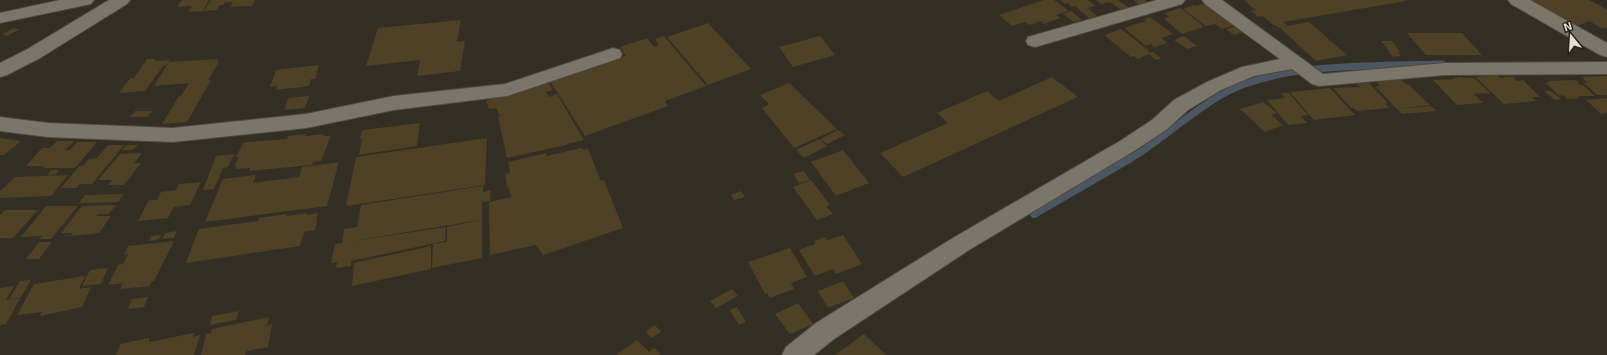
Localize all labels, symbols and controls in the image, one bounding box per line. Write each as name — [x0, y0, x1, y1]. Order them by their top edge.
north arrow — [1551, 16, 1591, 56]
text: N — [1562, 19, 1574, 33]

